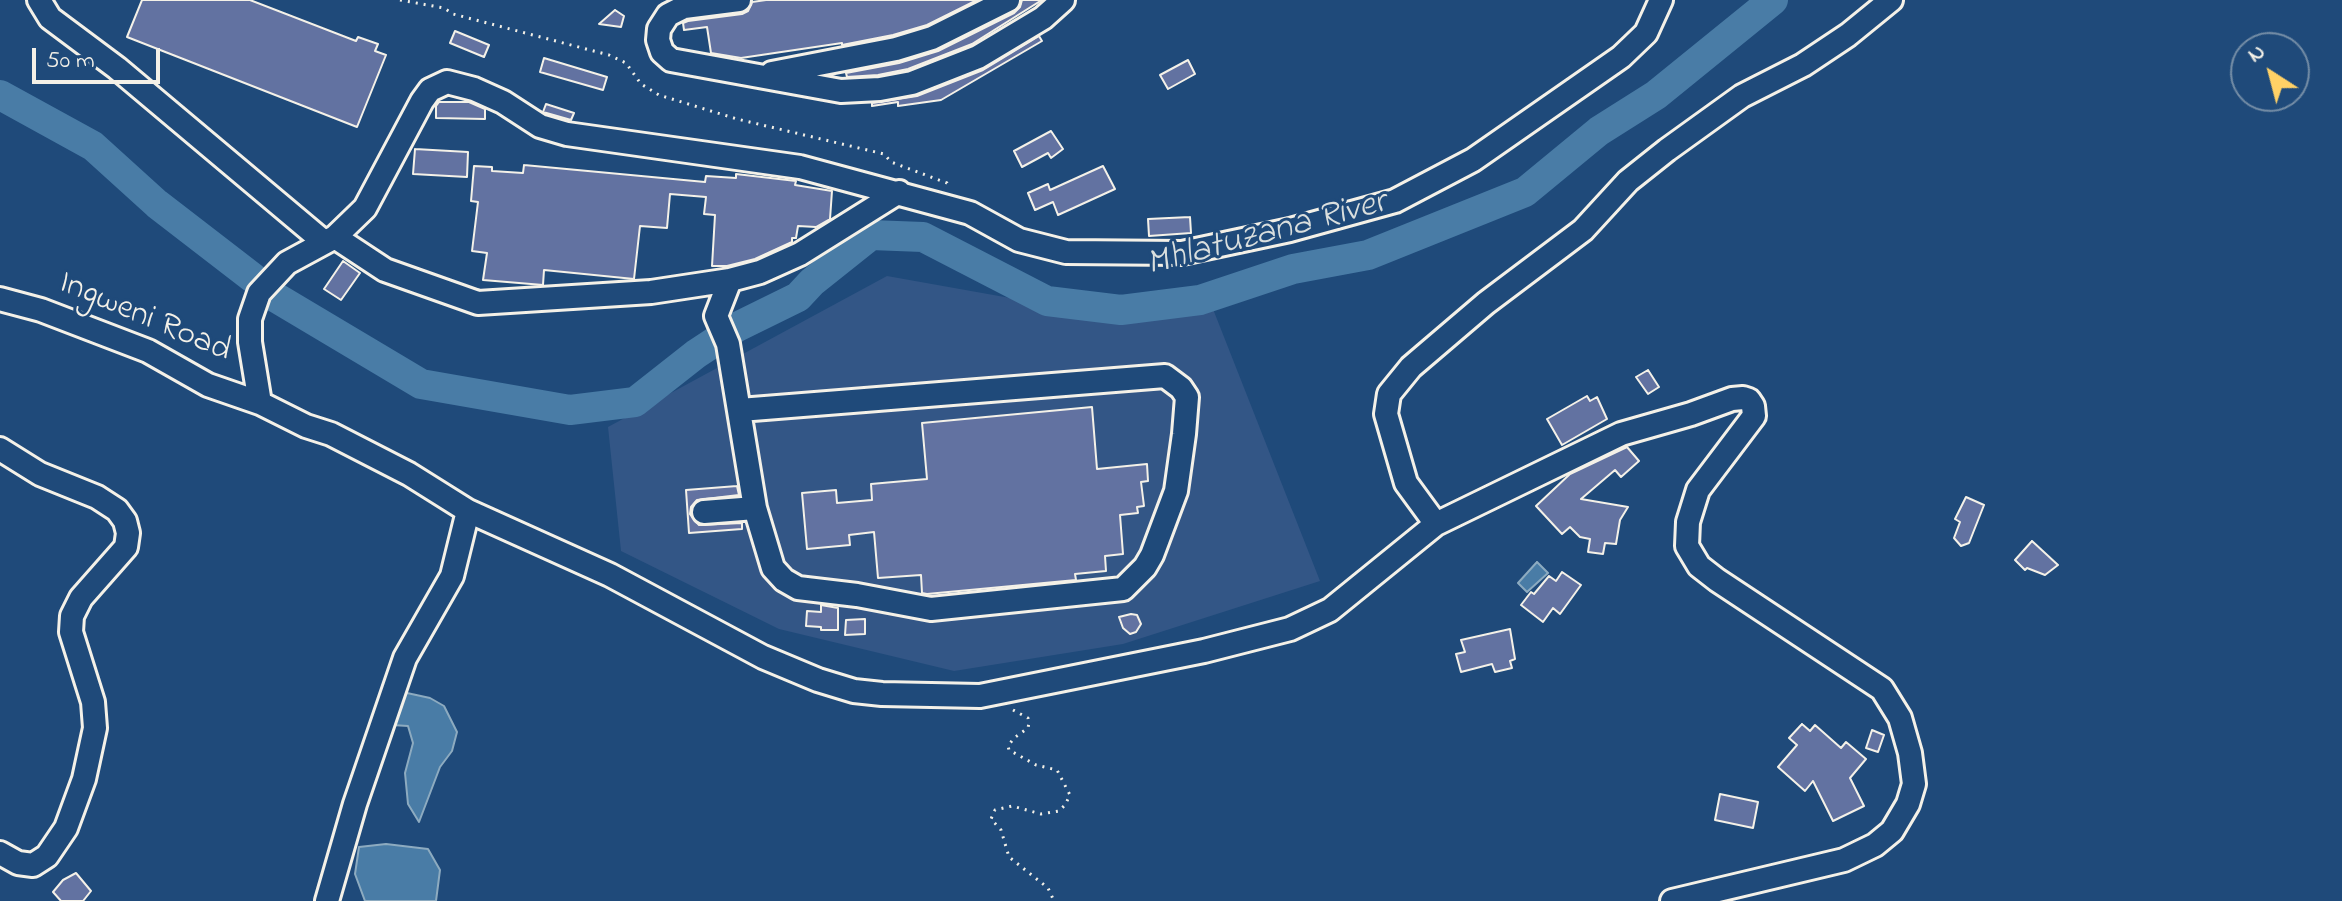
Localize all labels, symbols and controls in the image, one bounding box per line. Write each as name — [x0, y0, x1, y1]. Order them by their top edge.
scale bar — [36, 32, 164, 82]
north arrow — [2230, 32, 2310, 112]
text: N — [2242, 37, 2272, 72]
text: 50 m — [46, 44, 95, 79]
water label: Mhlatuzana River — [1142, 183, 1392, 289]
street label: Ingweni Road — [52, 264, 236, 374]

